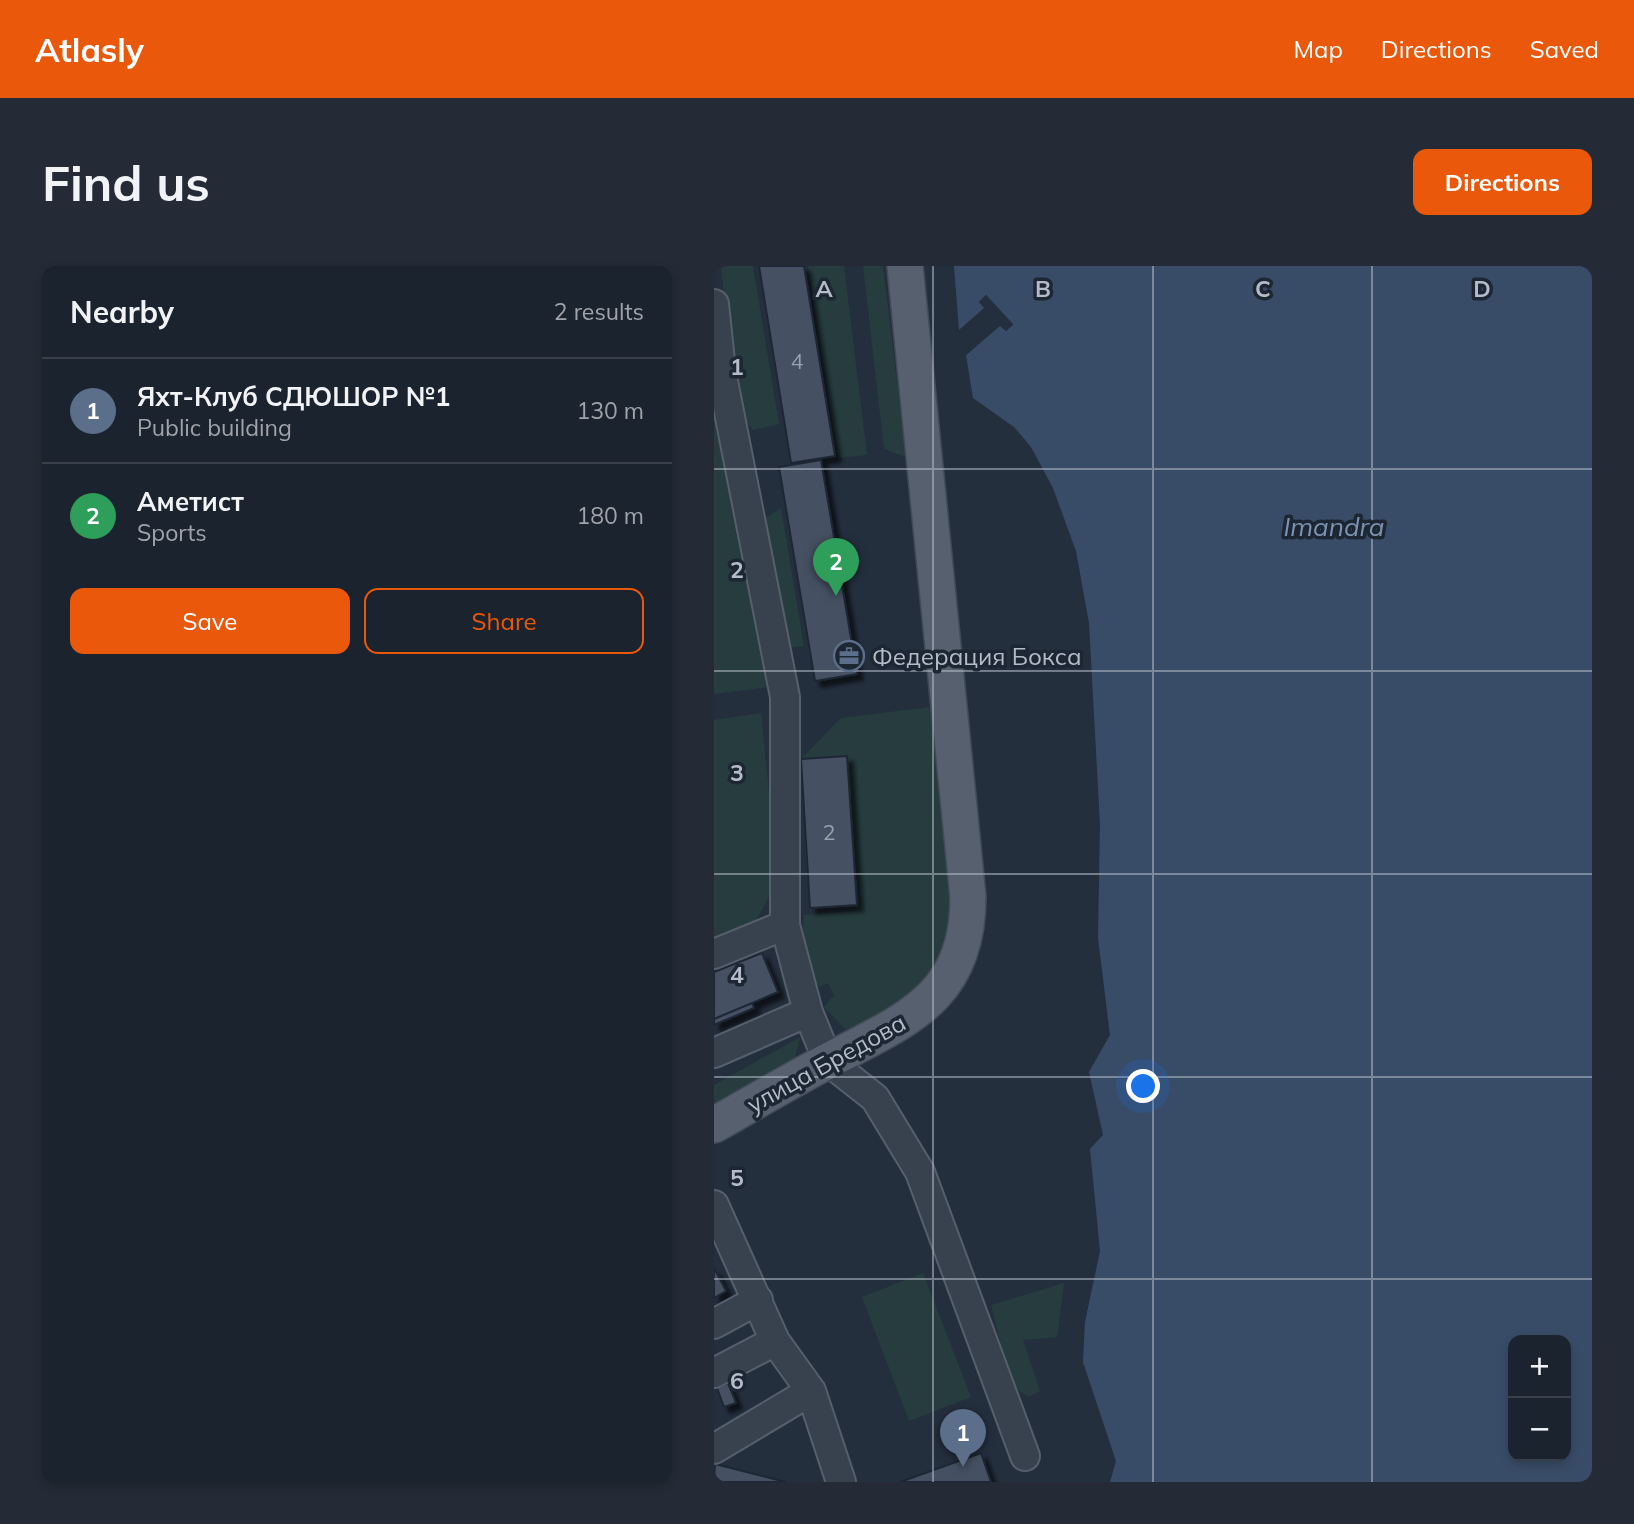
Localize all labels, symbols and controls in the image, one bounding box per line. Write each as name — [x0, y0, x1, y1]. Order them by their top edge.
text: Atlasly — [35, 29, 144, 70]
text: Map — [1293, 34, 1343, 64]
text: Directions — [1381, 34, 1492, 64]
text: Saved — [1530, 34, 1599, 64]
button: Directions — [1413, 149, 1592, 215]
text: Find us — [42, 152, 210, 213]
text: A — [815, 274, 833, 303]
text: B — [1035, 274, 1051, 303]
text: C — [1255, 274, 1271, 303]
text: D — [1473, 274, 1491, 303]
text: Nearby — [70, 293, 174, 331]
text: 2 results — [554, 297, 644, 326]
house number: 4 — [791, 348, 804, 374]
text: 1 — [730, 352, 744, 381]
text: Яхт-Клуб СДЮШОР №1 — [137, 380, 450, 413]
text: 1 — [86, 396, 100, 425]
text: 130 m — [576, 396, 644, 425]
text: Public building — [137, 413, 292, 442]
text: Аметист — [137, 485, 244, 518]
text: 2 — [86, 501, 100, 530]
text: 180 m — [576, 501, 644, 530]
water label: Imandra — [1284, 510, 1384, 543]
text: Sports — [137, 518, 207, 547]
pin: 2 — [813, 538, 859, 596]
text: 2 — [730, 555, 744, 584]
button: Save — [70, 588, 350, 654]
button: Share — [364, 588, 644, 654]
office icon: Федерация Бокса — [832, 639, 866, 673]
place label: Федерация Бокса — [872, 641, 1082, 671]
text: 3 — [730, 758, 744, 787]
house number: 2 — [823, 819, 835, 845]
text: 4 — [730, 960, 744, 989]
street label: улица Бредова — [741, 1007, 911, 1119]
your location — [1126, 1069, 1160, 1103]
text: 5 — [730, 1163, 744, 1192]
map controls — [1508, 1335, 1571, 1461]
button: + — [1508, 1335, 1571, 1398]
text: 6 — [730, 1366, 744, 1395]
button: − — [1508, 1398, 1571, 1461]
pin: 1 — [940, 1409, 986, 1467]

